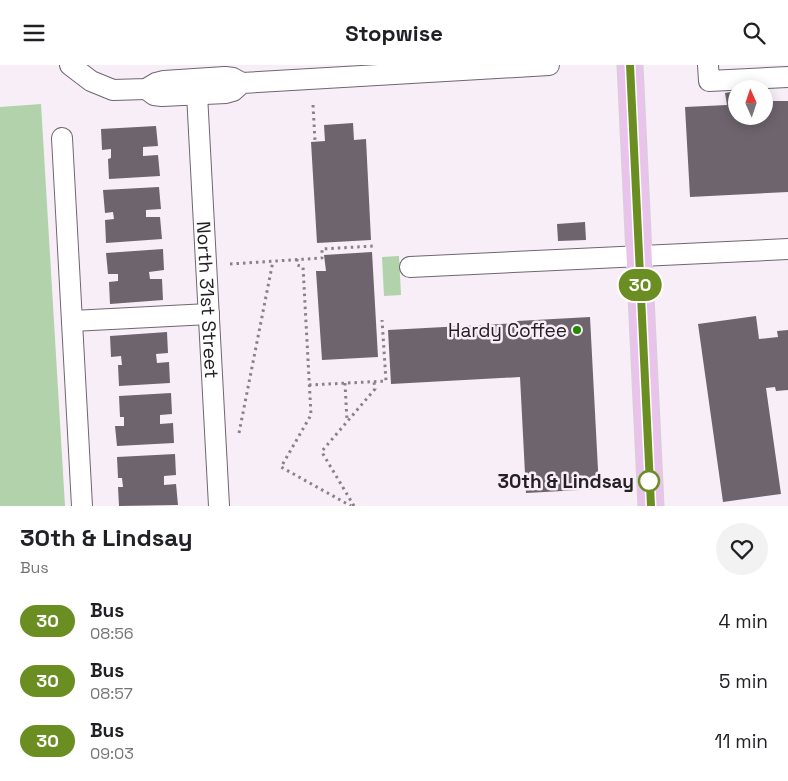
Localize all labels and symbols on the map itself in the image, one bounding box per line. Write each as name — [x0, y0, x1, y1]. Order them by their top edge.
north arrow — [728, 80, 772, 125]
street label: North 31st Street — [191, 220, 225, 379]
line badge: 30 — [618, 269, 662, 301]
place label: Hardy Coffee — [448, 318, 567, 343]
marker: Hardy Coffee — [571, 324, 583, 336]
place label: 30th & Lindsay — [497, 469, 634, 494]
marker: 30th & Lindsay — [638, 470, 660, 492]

